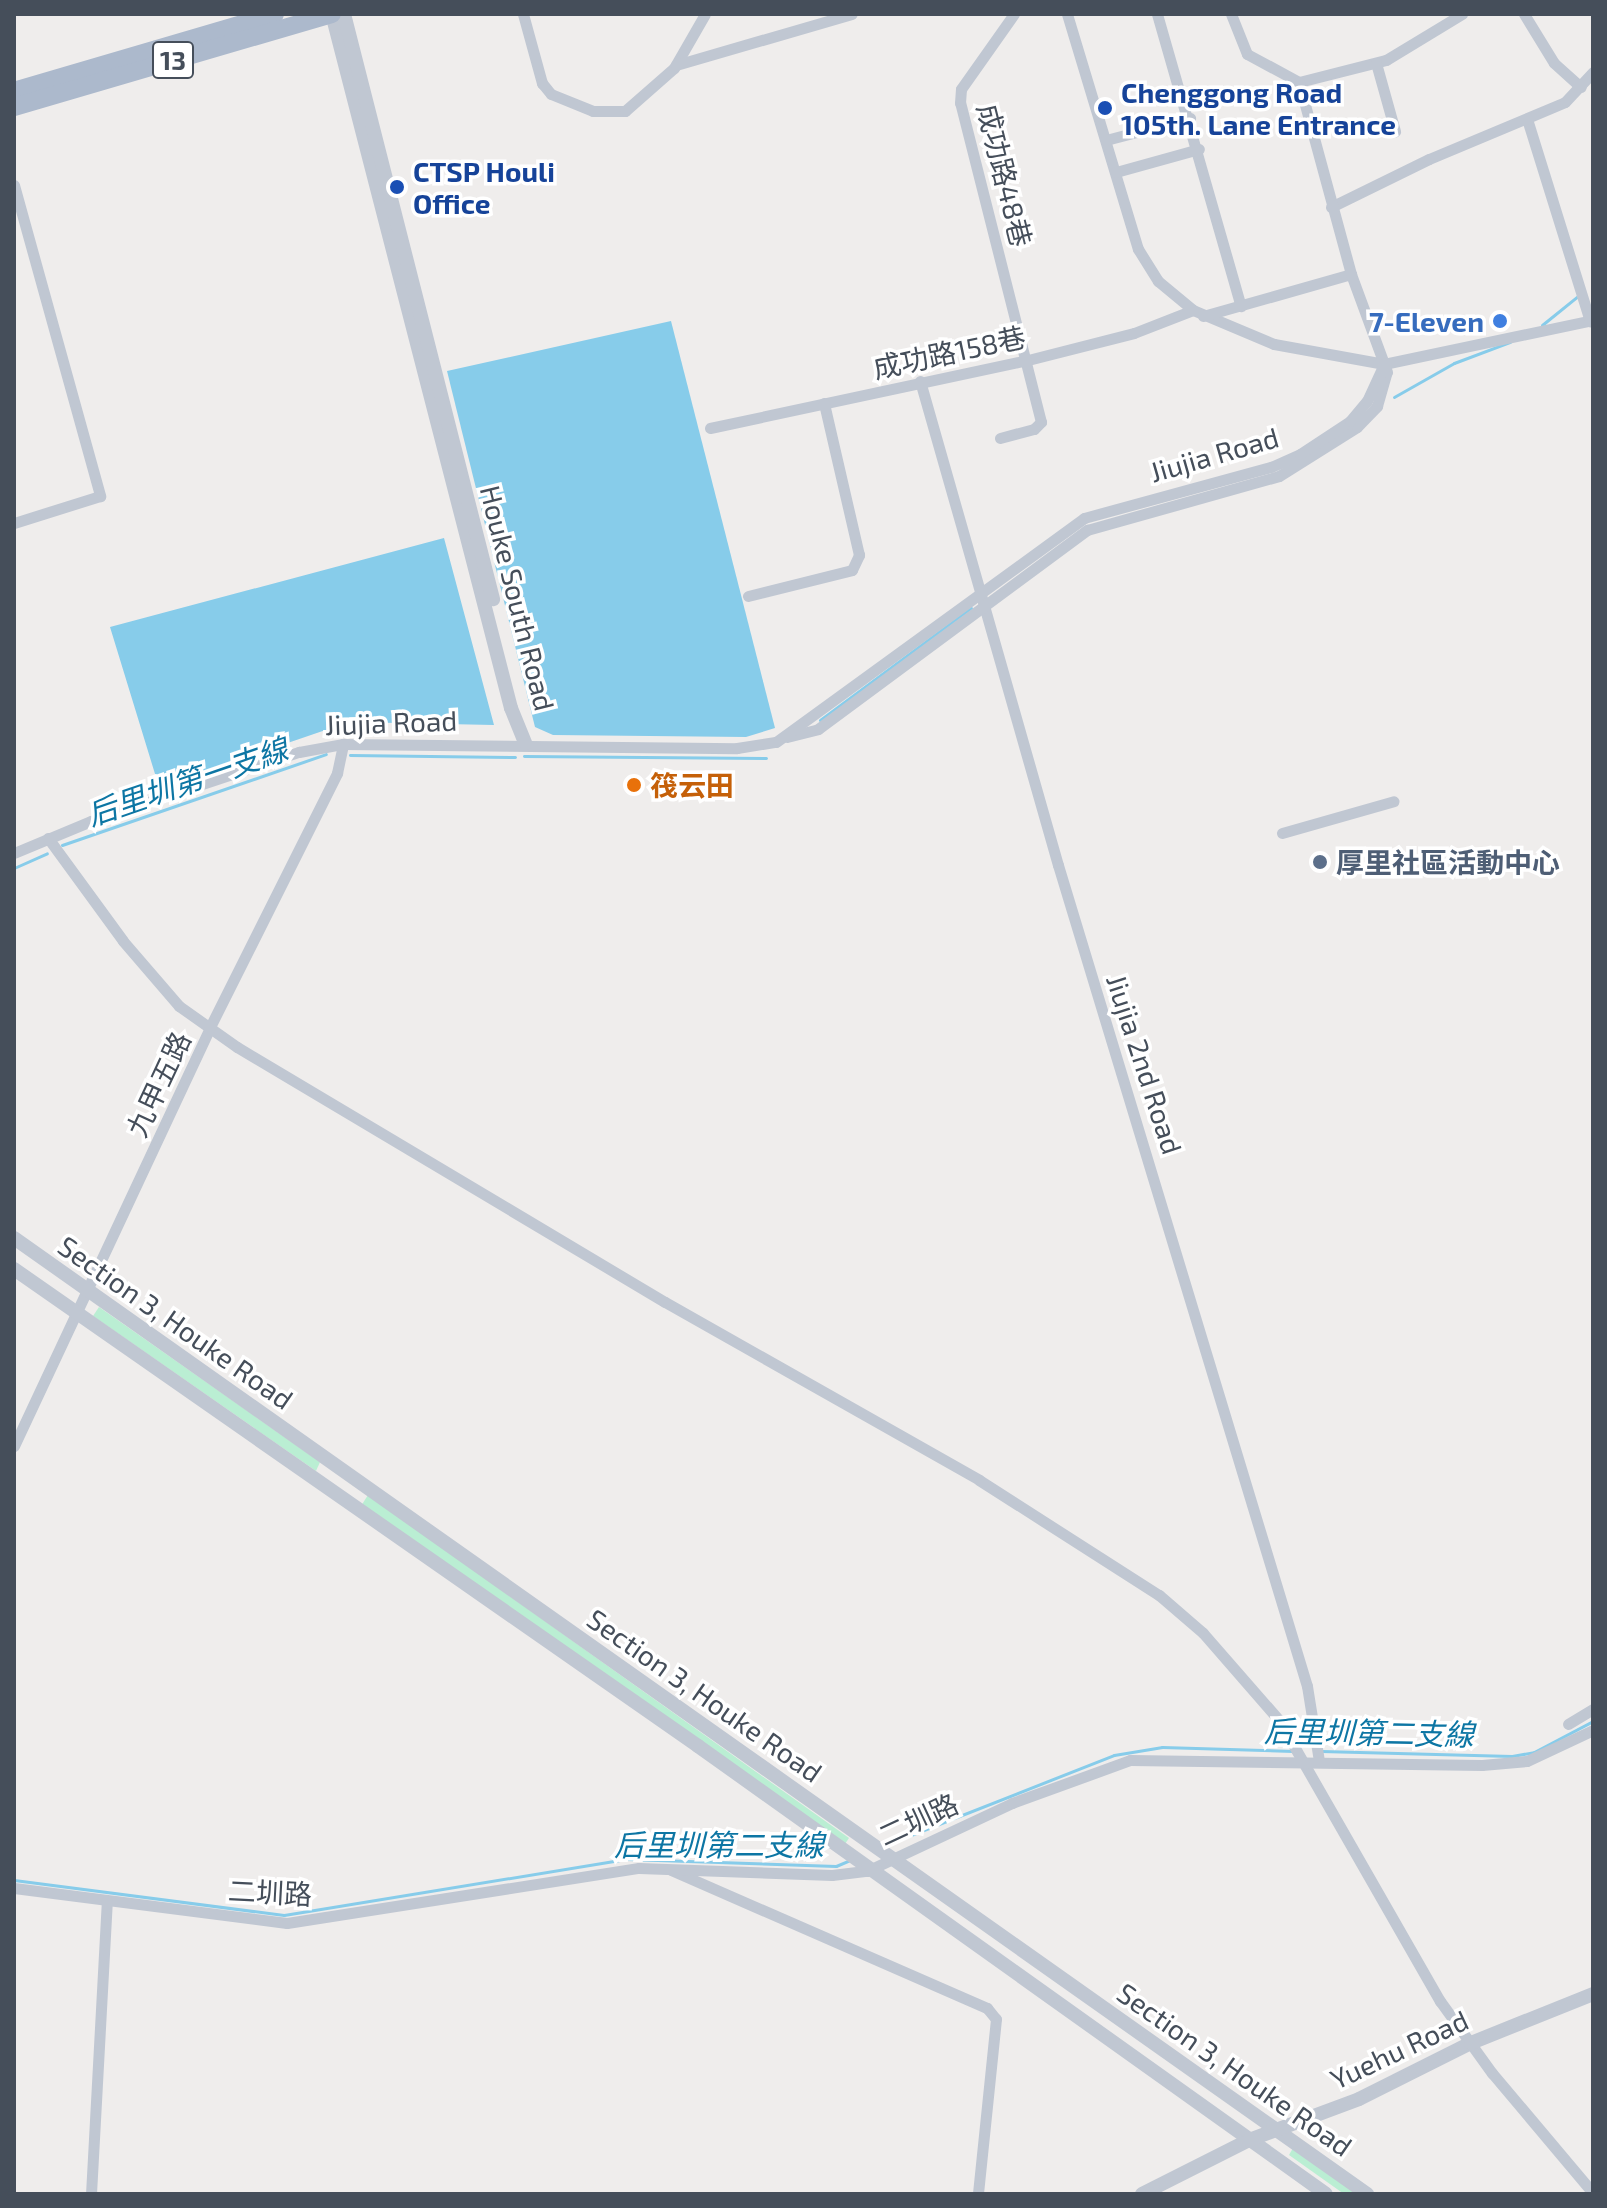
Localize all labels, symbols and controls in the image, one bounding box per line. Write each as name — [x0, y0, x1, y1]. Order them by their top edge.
road number: 13 — [151, 38, 195, 82]
place label: Chenggong Road 105th. Lane Entrance — [1121, 75, 1396, 141]
marker: Chenggong Road 105th. Lane Entrance — [1096, 99, 1114, 117]
street label: 成功路48巷 — [971, 100, 1039, 250]
place label: CTSP Houli Office — [413, 154, 555, 220]
marker: CTSP Houli Office — [388, 178, 406, 196]
place label: 7-Eleven — [1369, 304, 1484, 338]
marker: 7-Eleven — [1491, 312, 1509, 330]
street label: 成功路158巷 — [870, 319, 1028, 385]
street label: Jiujia Road — [1146, 420, 1282, 488]
street label: Houke South Road — [474, 482, 562, 714]
street label: Jiujia Road — [324, 703, 458, 741]
water label: 后里圳第一支線 — [82, 730, 292, 832]
place label: 筏云田 — [650, 768, 734, 802]
marker: 筏云田 — [625, 776, 643, 794]
place label: 厚里社區活動中心 — [1336, 845, 1560, 879]
marker: 厚里社區活動中心 — [1311, 853, 1329, 871]
street label: Jiujia 2nd Road — [1100, 970, 1190, 1158]
street label: 九甲五路 — [119, 1026, 197, 1142]
street label: Section 3, Houke Road — [52, 1228, 300, 1416]
street label: Section 3, Houke Road — [581, 1601, 829, 1789]
water label: 后里圳第二支線 — [1264, 1712, 1474, 1752]
street label: 二圳路 — [873, 1786, 963, 1852]
water label: 后里圳第二支線 — [614, 1826, 824, 1862]
street label: 二圳路 — [227, 1873, 313, 1911]
street label: Section 3, Houke Road — [1111, 1975, 1359, 2163]
street label: Yuehu Road — [1325, 2002, 1473, 2096]

